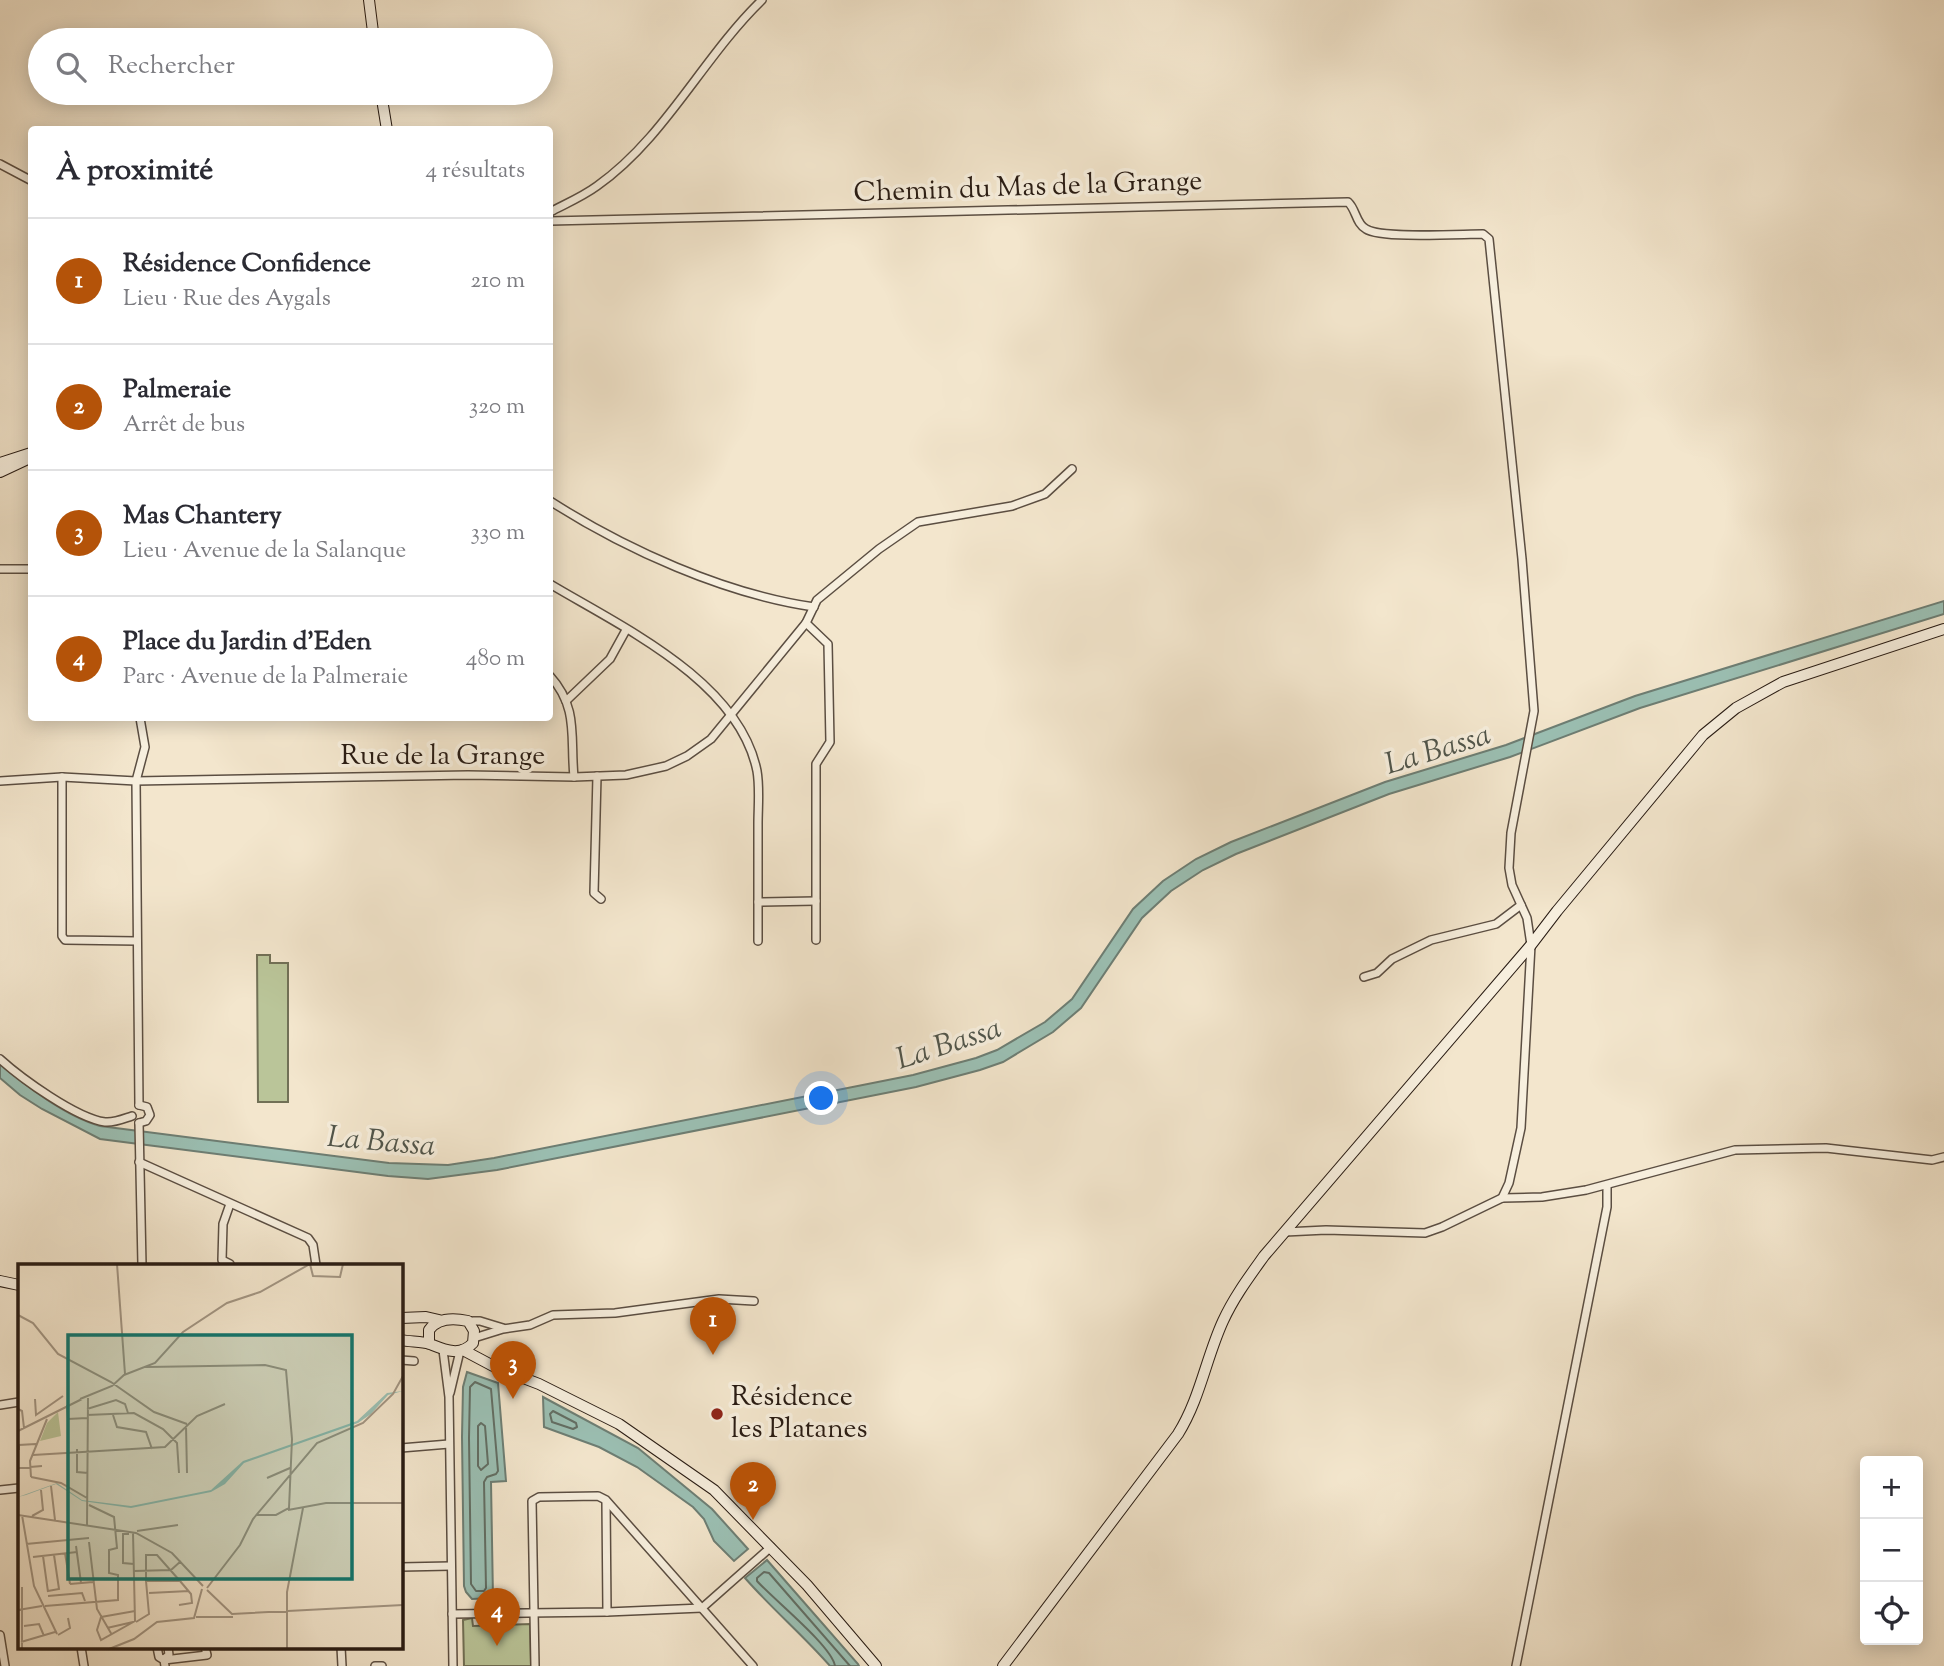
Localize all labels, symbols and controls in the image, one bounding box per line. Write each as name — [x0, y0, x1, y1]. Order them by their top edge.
search box — [28, 28, 553, 105]
icon: search — [52, 48, 90, 86]
text: Rechercher — [108, 48, 235, 85]
text: À proximité — [56, 150, 213, 193]
text: 4 résultats — [426, 155, 525, 188]
street label: Chemin du Mas de la Grange — [853, 162, 1203, 214]
text: Résidence Confidence — [123, 246, 371, 283]
text: 1 — [75, 265, 83, 298]
text: 210 m — [471, 265, 525, 298]
text: Lieu · Rue des Aygals — [123, 283, 331, 316]
text: Palmeraie — [123, 372, 231, 409]
text: 2 — [74, 391, 84, 424]
text: 320 m — [469, 391, 525, 424]
text: Arrêt de bus — [123, 409, 245, 442]
text: Mas Chantery — [123, 498, 282, 535]
text: 3 — [74, 517, 84, 550]
text: 330 m — [471, 517, 525, 550]
text: Lieu · Avenue de la Salanque — [123, 535, 406, 568]
text: Place du Jardin d'Eden — [123, 624, 372, 661]
text: 4 — [73, 643, 85, 676]
text: 480 m — [466, 643, 525, 676]
text: Parc · Avenue de la Palmeraie — [123, 661, 408, 694]
water label: La Bassa — [1380, 715, 1496, 787]
street label: Rue de la Grange — [341, 737, 545, 777]
water label: La Bassa — [891, 1008, 1007, 1082]
your location — [804, 1081, 838, 1115]
water label: La Bassa — [325, 1117, 437, 1169]
inset map — [18, 1264, 402, 1648]
pin: 1 — [690, 1297, 736, 1355]
pin: 3 — [490, 1341, 536, 1399]
place label: Résidence les Platanes — [731, 1378, 868, 1450]
marker: Résidence les Platanes — [709, 1406, 725, 1422]
map controls — [1860, 1456, 1923, 1645]
button: + — [1860, 1456, 1923, 1519]
pin: 2 — [730, 1462, 776, 1520]
button: − — [1860, 1519, 1923, 1582]
button: locate — [1860, 1582, 1923, 1645]
pin: 4 — [474, 1588, 520, 1646]

